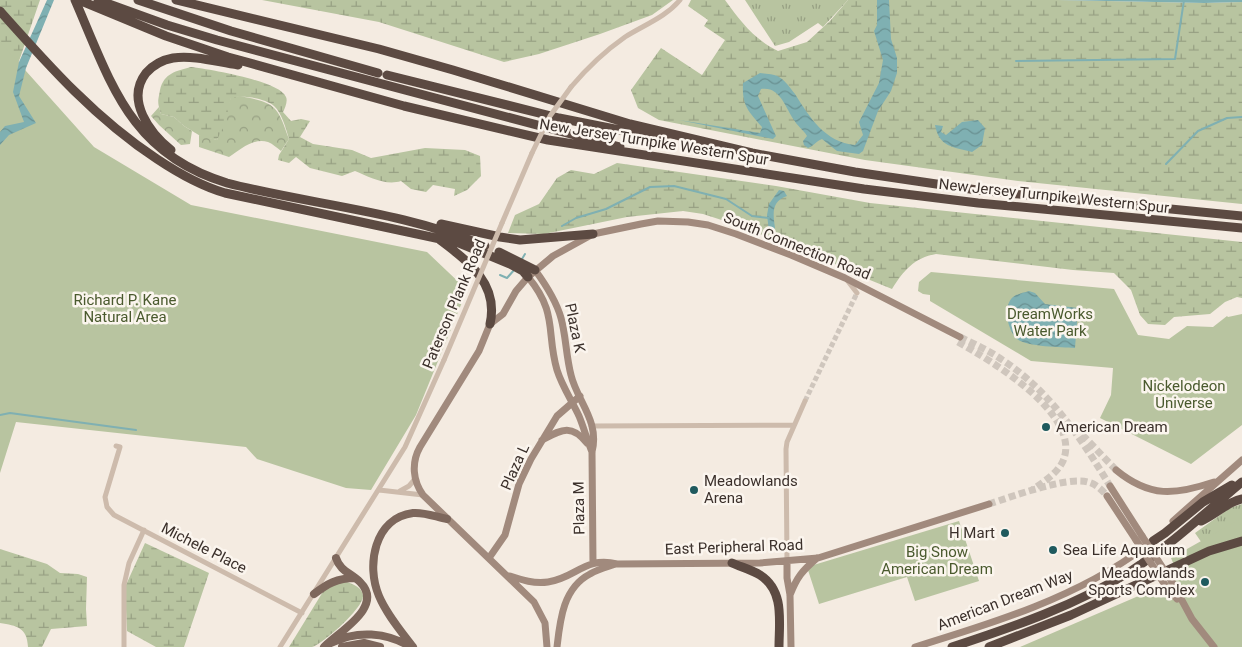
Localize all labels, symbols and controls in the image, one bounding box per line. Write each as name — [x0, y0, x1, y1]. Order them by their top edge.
street label: New Jersey Turnpike Western Spur — [538, 115, 770, 169]
street label: New Jersey Turnpike Western Spur — [938, 175, 1170, 217]
street label: South Connection Road — [721, 208, 873, 284]
street label: Paterson Plank Road — [419, 236, 489, 372]
park label: Richard P. Kane Natural Area — [74, 291, 176, 326]
street label: Plaza K — [561, 302, 589, 355]
park label: DreamWorks Water Park — [1007, 305, 1093, 340]
park label: Nickelodeon Universe — [1142, 377, 1226, 412]
place label: American Dream — [1056, 418, 1168, 436]
marker: American Dream — [1040, 421, 1052, 433]
street label: Plaza L — [497, 441, 533, 493]
place label: Meadowlands Arena — [704, 472, 798, 507]
street label: Plaza M — [570, 481, 588, 535]
marker: Meadowlands Arena — [688, 484, 700, 496]
street label: Michele Place — [158, 519, 250, 577]
place label: H Mart — [949, 524, 995, 542]
marker: H Mart — [999, 527, 1011, 539]
street label: East Peripheral Road — [664, 536, 804, 558]
place label: Sea Life Aquarium — [1063, 541, 1185, 559]
park label: Big Snow American Dream — [881, 543, 993, 578]
marker: Sea Life Aquarium — [1047, 544, 1059, 556]
place label: Meadowlands Sports Complex — [1088, 564, 1196, 599]
street label: American Dream Way — [935, 566, 1075, 634]
marker: Meadowlands Sports Complex — [1199, 576, 1211, 588]

